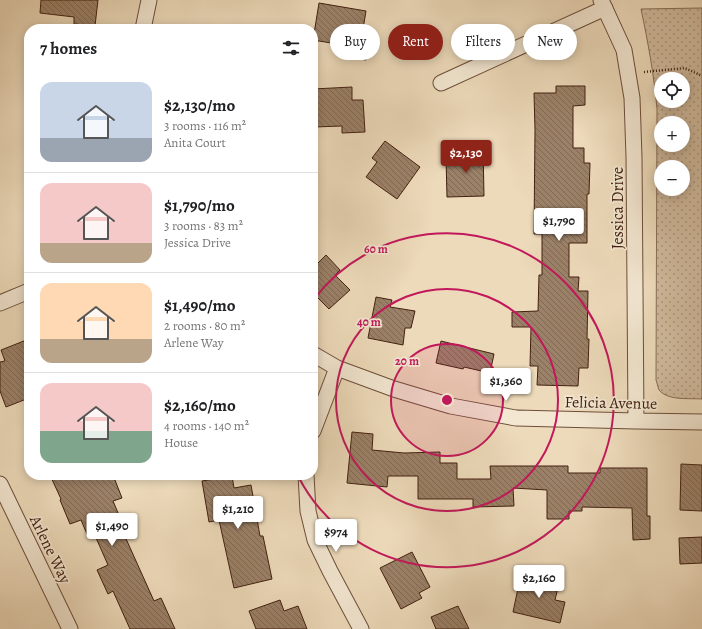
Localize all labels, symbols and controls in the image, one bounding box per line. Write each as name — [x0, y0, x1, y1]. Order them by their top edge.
chip: Buy — [330, 24, 380, 60]
chip: Rent — [388, 24, 443, 60]
chip: Filters — [451, 24, 515, 60]
chip: New — [523, 24, 577, 60]
text: 7 homes — [40, 37, 97, 60]
icon: filters — [280, 37, 302, 59]
map controls — [654, 72, 690, 196]
button: locate — [654, 72, 690, 108]
text: $2,130/mo — [164, 94, 235, 117]
icon: home — [72, 98, 120, 146]
button: + — [654, 116, 690, 152]
text: 3 rooms · 116 m² — [164, 117, 246, 134]
text: Anita Court — [164, 134, 226, 151]
pin: $2,130 — [433, 140, 499, 174]
text: $2,130 — [450, 144, 482, 161]
button: − — [654, 160, 690, 196]
street label: Jessica Drive — [607, 167, 629, 249]
text: $1,790/mo — [164, 194, 235, 217]
icon: home — [72, 199, 120, 247]
pin: $1,790 — [526, 208, 592, 242]
text: $1,790 — [543, 212, 575, 229]
text: 3 rooms · 83 m² — [164, 217, 243, 234]
text: Jessica Drive — [164, 234, 231, 251]
text: 60 m — [364, 241, 388, 257]
text: $1,490/mo — [164, 294, 236, 317]
icon: home — [72, 299, 120, 347]
text: 40 m — [357, 314, 381, 330]
text: 2 rooms · 80 m² — [164, 317, 245, 334]
text: Arlene Way — [164, 334, 224, 351]
text: 20 m — [395, 353, 419, 369]
pin: $1,360 — [473, 368, 539, 402]
text: $1,360 — [490, 372, 522, 389]
street label: Felicia Avenue — [564, 391, 657, 415]
centre of rings — [440, 393, 454, 407]
text: $2,160/mo — [164, 394, 236, 417]
icon: home — [72, 399, 120, 447]
text: 4 rooms · 140 m² — [164, 417, 249, 434]
text: House — [164, 434, 198, 451]
pin: $1,210 — [205, 496, 271, 530]
text: $1,210 — [222, 500, 254, 517]
street label: Arlene Way — [24, 511, 76, 588]
pin: $1,490 — [79, 513, 145, 547]
text: $1,490 — [96, 517, 128, 534]
pin: $974 — [312, 519, 360, 553]
text: $974 — [324, 523, 348, 540]
pin: $2,160 — [506, 565, 572, 599]
text: $2,160 — [522, 569, 556, 586]

